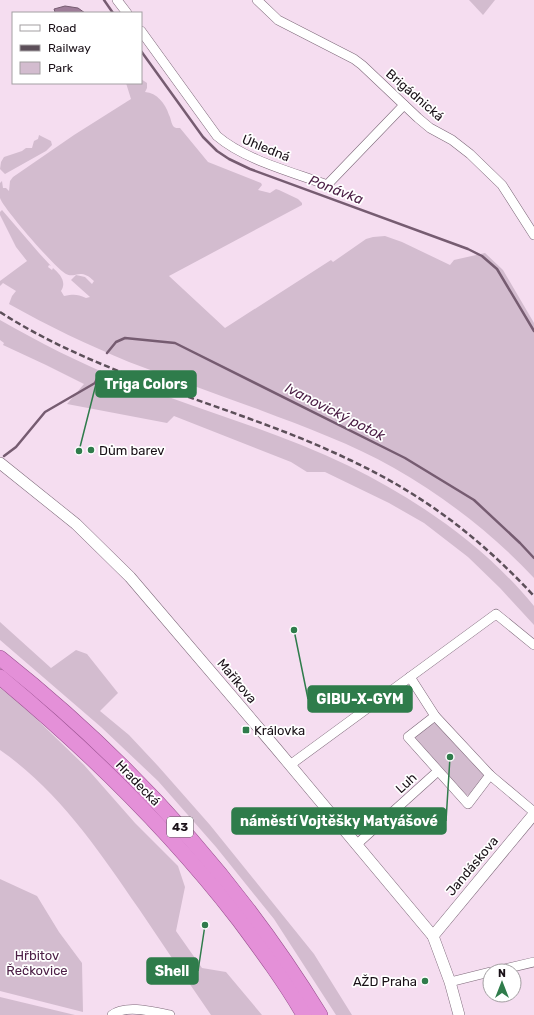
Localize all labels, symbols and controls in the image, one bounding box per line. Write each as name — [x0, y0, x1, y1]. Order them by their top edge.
legend — [12, 12, 142, 84]
text: Road — [48, 21, 76, 35]
text: Railway — [48, 41, 91, 55]
text: Park — [48, 61, 74, 75]
street label: Brigádnická — [382, 66, 447, 125]
street label: Úhledná — [240, 132, 292, 164]
water label: Ponávka — [306, 172, 366, 208]
callout: Triga Colors — [96, 371, 196, 397]
text: Triga Colors — [104, 376, 188, 393]
water label: Ivanovický potok — [282, 380, 388, 445]
place label: Dům barev — [99, 443, 165, 458]
marker: Dům barev — [86, 445, 96, 455]
street label: Maříkova — [214, 656, 260, 706]
callout: GIBU-X-GYM — [308, 686, 412, 712]
text: GIBU-X-GYM — [316, 691, 404, 708]
place label: Královka — [254, 723, 305, 738]
marker: Královka — [241, 725, 251, 735]
street label: Hradecká — [113, 757, 163, 809]
street label: Luh — [393, 770, 419, 796]
callout: náměstí Vojtěšky Matyášové — [232, 808, 446, 834]
text: náměstí Vojtěšky Matyášové — [240, 813, 438, 830]
road number: 43 — [167, 817, 193, 837]
street label: Jandáskova — [443, 833, 501, 899]
park label: Hřbitov Řečkovice — [6, 948, 68, 978]
callout: Shell — [147, 958, 198, 984]
text: Shell — [155, 963, 189, 980]
north arrow — [482, 963, 522, 1003]
text: N — [498, 967, 506, 980]
place label: AŽD Praha — [353, 974, 417, 989]
marker: AŽD Praha — [420, 976, 430, 986]

